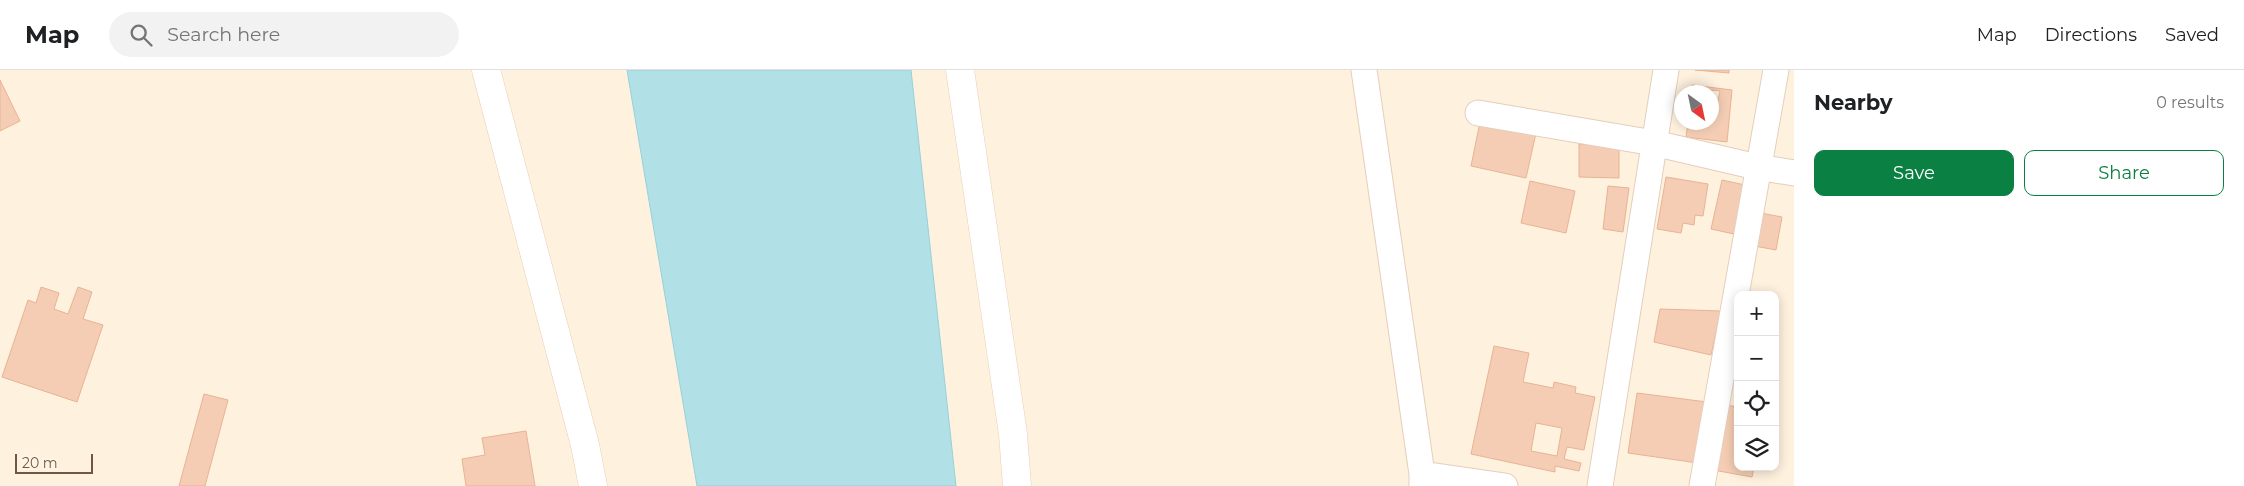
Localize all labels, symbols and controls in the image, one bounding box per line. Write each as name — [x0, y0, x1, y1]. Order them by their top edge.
search box — [109, 12, 459, 57]
text: Map — [25, 20, 79, 49]
icon: search — [127, 21, 155, 49]
text: Search here — [167, 23, 280, 46]
text: Map — [1977, 24, 2017, 46]
text: Directions — [2045, 24, 2137, 46]
text: Saved — [2165, 24, 2219, 46]
north arrow — [1674, 85, 1719, 130]
text: Nearby — [1814, 90, 1893, 115]
text: 0 results — [2156, 93, 2224, 112]
button: Save — [1814, 150, 2014, 196]
button: Share — [2024, 150, 2224, 196]
map controls — [1734, 291, 1779, 471]
button: + — [1734, 291, 1779, 336]
button: − — [1734, 336, 1779, 381]
button: locate — [1734, 381, 1779, 426]
button: layers — [1734, 426, 1779, 471]
scale bar — [15, 451, 92, 474]
text: 20 m — [22, 454, 58, 472]

